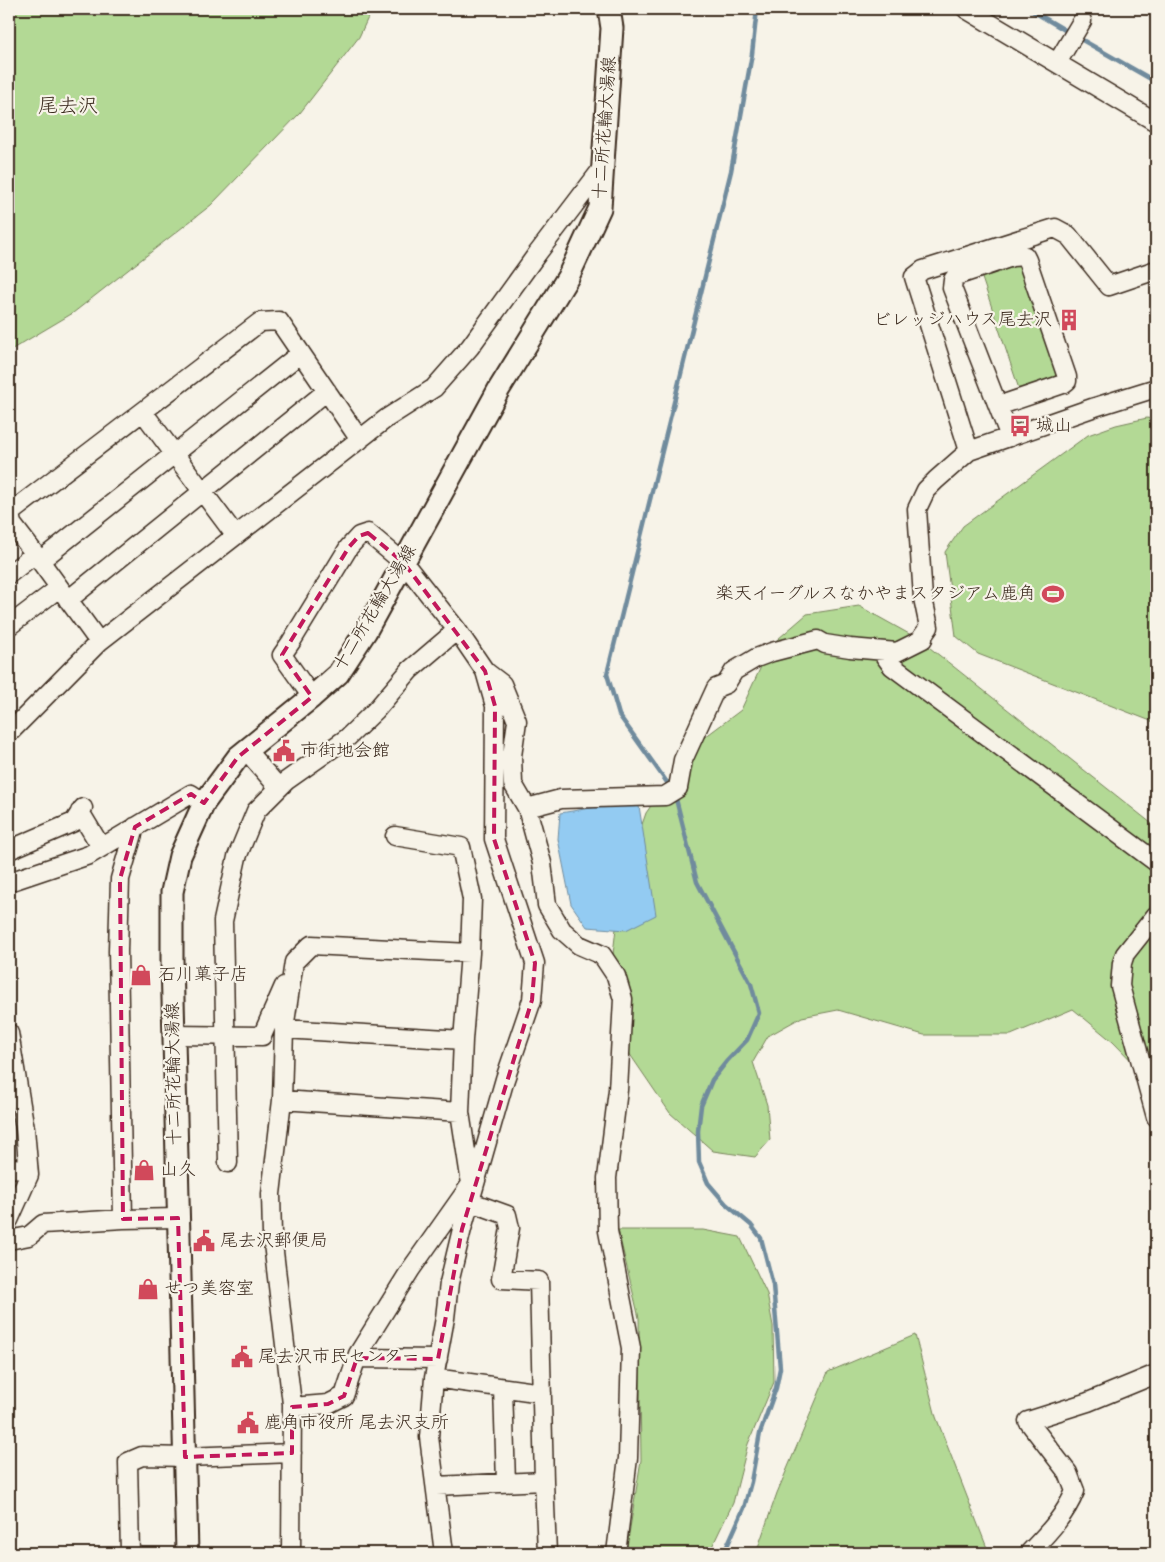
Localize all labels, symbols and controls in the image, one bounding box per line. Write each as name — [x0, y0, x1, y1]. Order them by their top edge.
street label: 十二所花輪大湯線 — [588, 55, 622, 201]
district label: 尾去沢 — [38, 93, 98, 120]
building icon: ビレッジハウス尾去沢 — [1056, 307, 1082, 333]
place label: ビレッジハウス尾去沢 — [873, 308, 1052, 332]
bus stop icon: 城山 — [1007, 413, 1033, 439]
place label: 城山 — [1036, 414, 1072, 438]
street label: 十二所花輪大湯線 — [328, 540, 422, 676]
sports icon: 楽天イーグルスなかやまスタジアム鹿角 — [1040, 581, 1066, 607]
place label: 楽天イーグルスなかやまスタジアム鹿角 — [716, 582, 1036, 606]
public building icon: 市街地会館 — [271, 738, 297, 764]
place label: 市街地会館 — [300, 739, 390, 763]
shop icon: 石川菓子店 — [128, 962, 154, 988]
place label: 石川菓子店 — [158, 963, 248, 987]
street label: 十二所花輪大湯線 — [161, 1002, 187, 1146]
shop icon: 山久 — [131, 1157, 157, 1183]
place label: 山久 — [160, 1158, 196, 1182]
public building icon: 尾去沢郵便局 — [191, 1228, 217, 1254]
place label: 尾去沢郵便局 — [220, 1229, 328, 1253]
shop icon: せつ美容室 — [135, 1276, 161, 1302]
place label: せつ美容室 — [164, 1277, 254, 1301]
public building icon: 尾去沢市民センター — [229, 1344, 255, 1370]
place label: 尾去沢市民センター — [258, 1345, 419, 1369]
public building icon: 鹿角市役所 尾去沢支所 — [235, 1410, 261, 1436]
place label: 鹿角市役所 尾去沢支所 — [264, 1411, 449, 1435]

